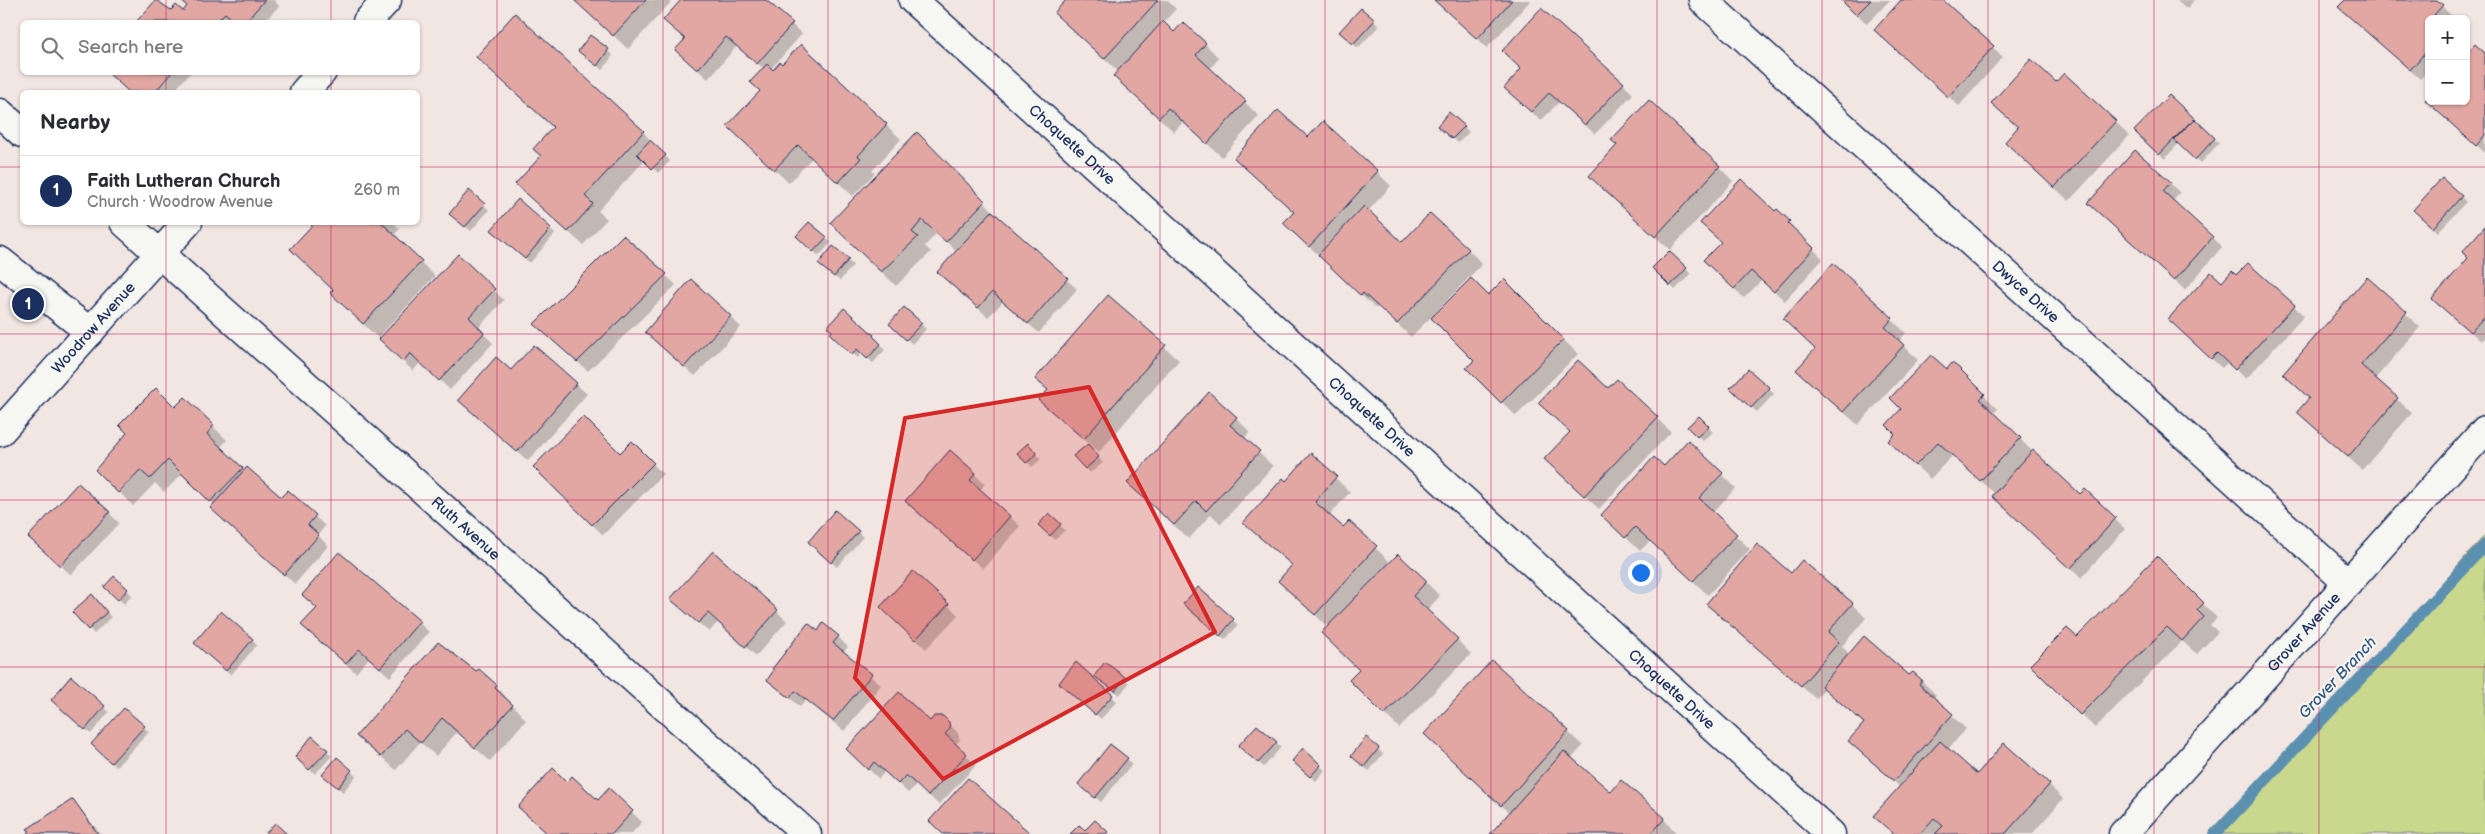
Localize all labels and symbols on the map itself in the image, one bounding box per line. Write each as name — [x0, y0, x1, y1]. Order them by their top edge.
street label: Choquette Drive — [1025, 100, 1120, 189]
street label: Dwyce Drive — [1988, 256, 2063, 327]
street label: Woodrow Avenue — [47, 278, 139, 377]
pin: 1 — [12, 285, 44, 323]
street label: Choquette Drive — [1325, 373, 1419, 461]
street label: Ruth Avenue — [427, 492, 504, 564]
your location — [1628, 560, 1654, 586]
street label: Grover Avenue — [2263, 588, 2345, 676]
water label: Grover Branch — [2295, 633, 2381, 723]
street label: Choquette Drive — [1624, 645, 1719, 734]

